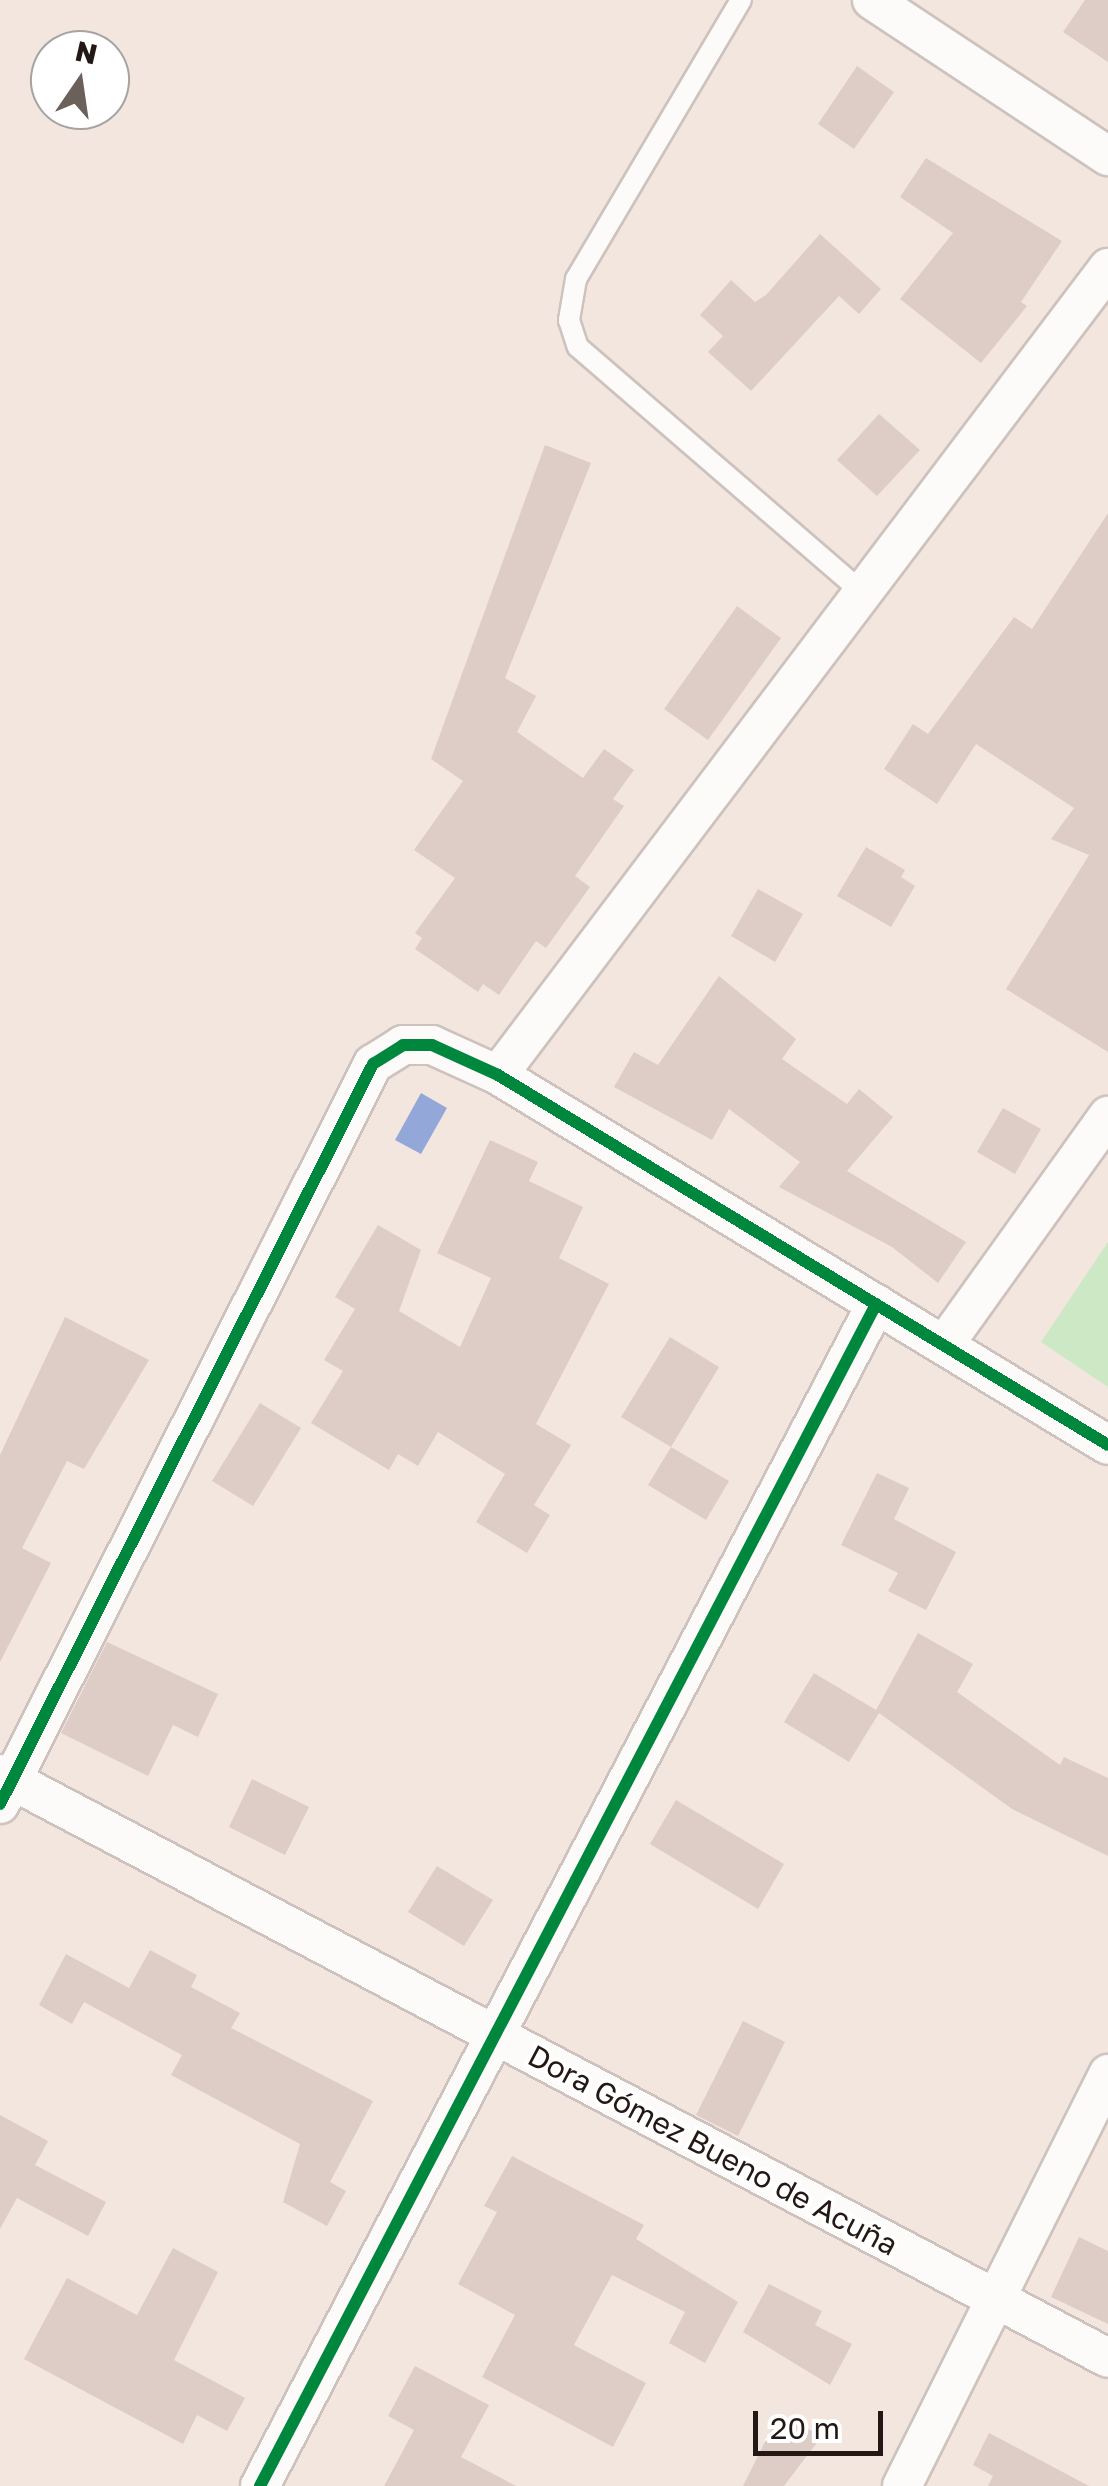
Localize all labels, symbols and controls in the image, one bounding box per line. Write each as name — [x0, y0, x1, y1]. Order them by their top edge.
north arrow — [30, 30, 130, 130]
text: N — [72, 34, 100, 71]
street label: Dora Gómez Bueno de Acuña — [522, 2037, 904, 2263]
scale bar — [758, 2391, 888, 2453]
text: 20 m — [770, 2410, 840, 2446]

